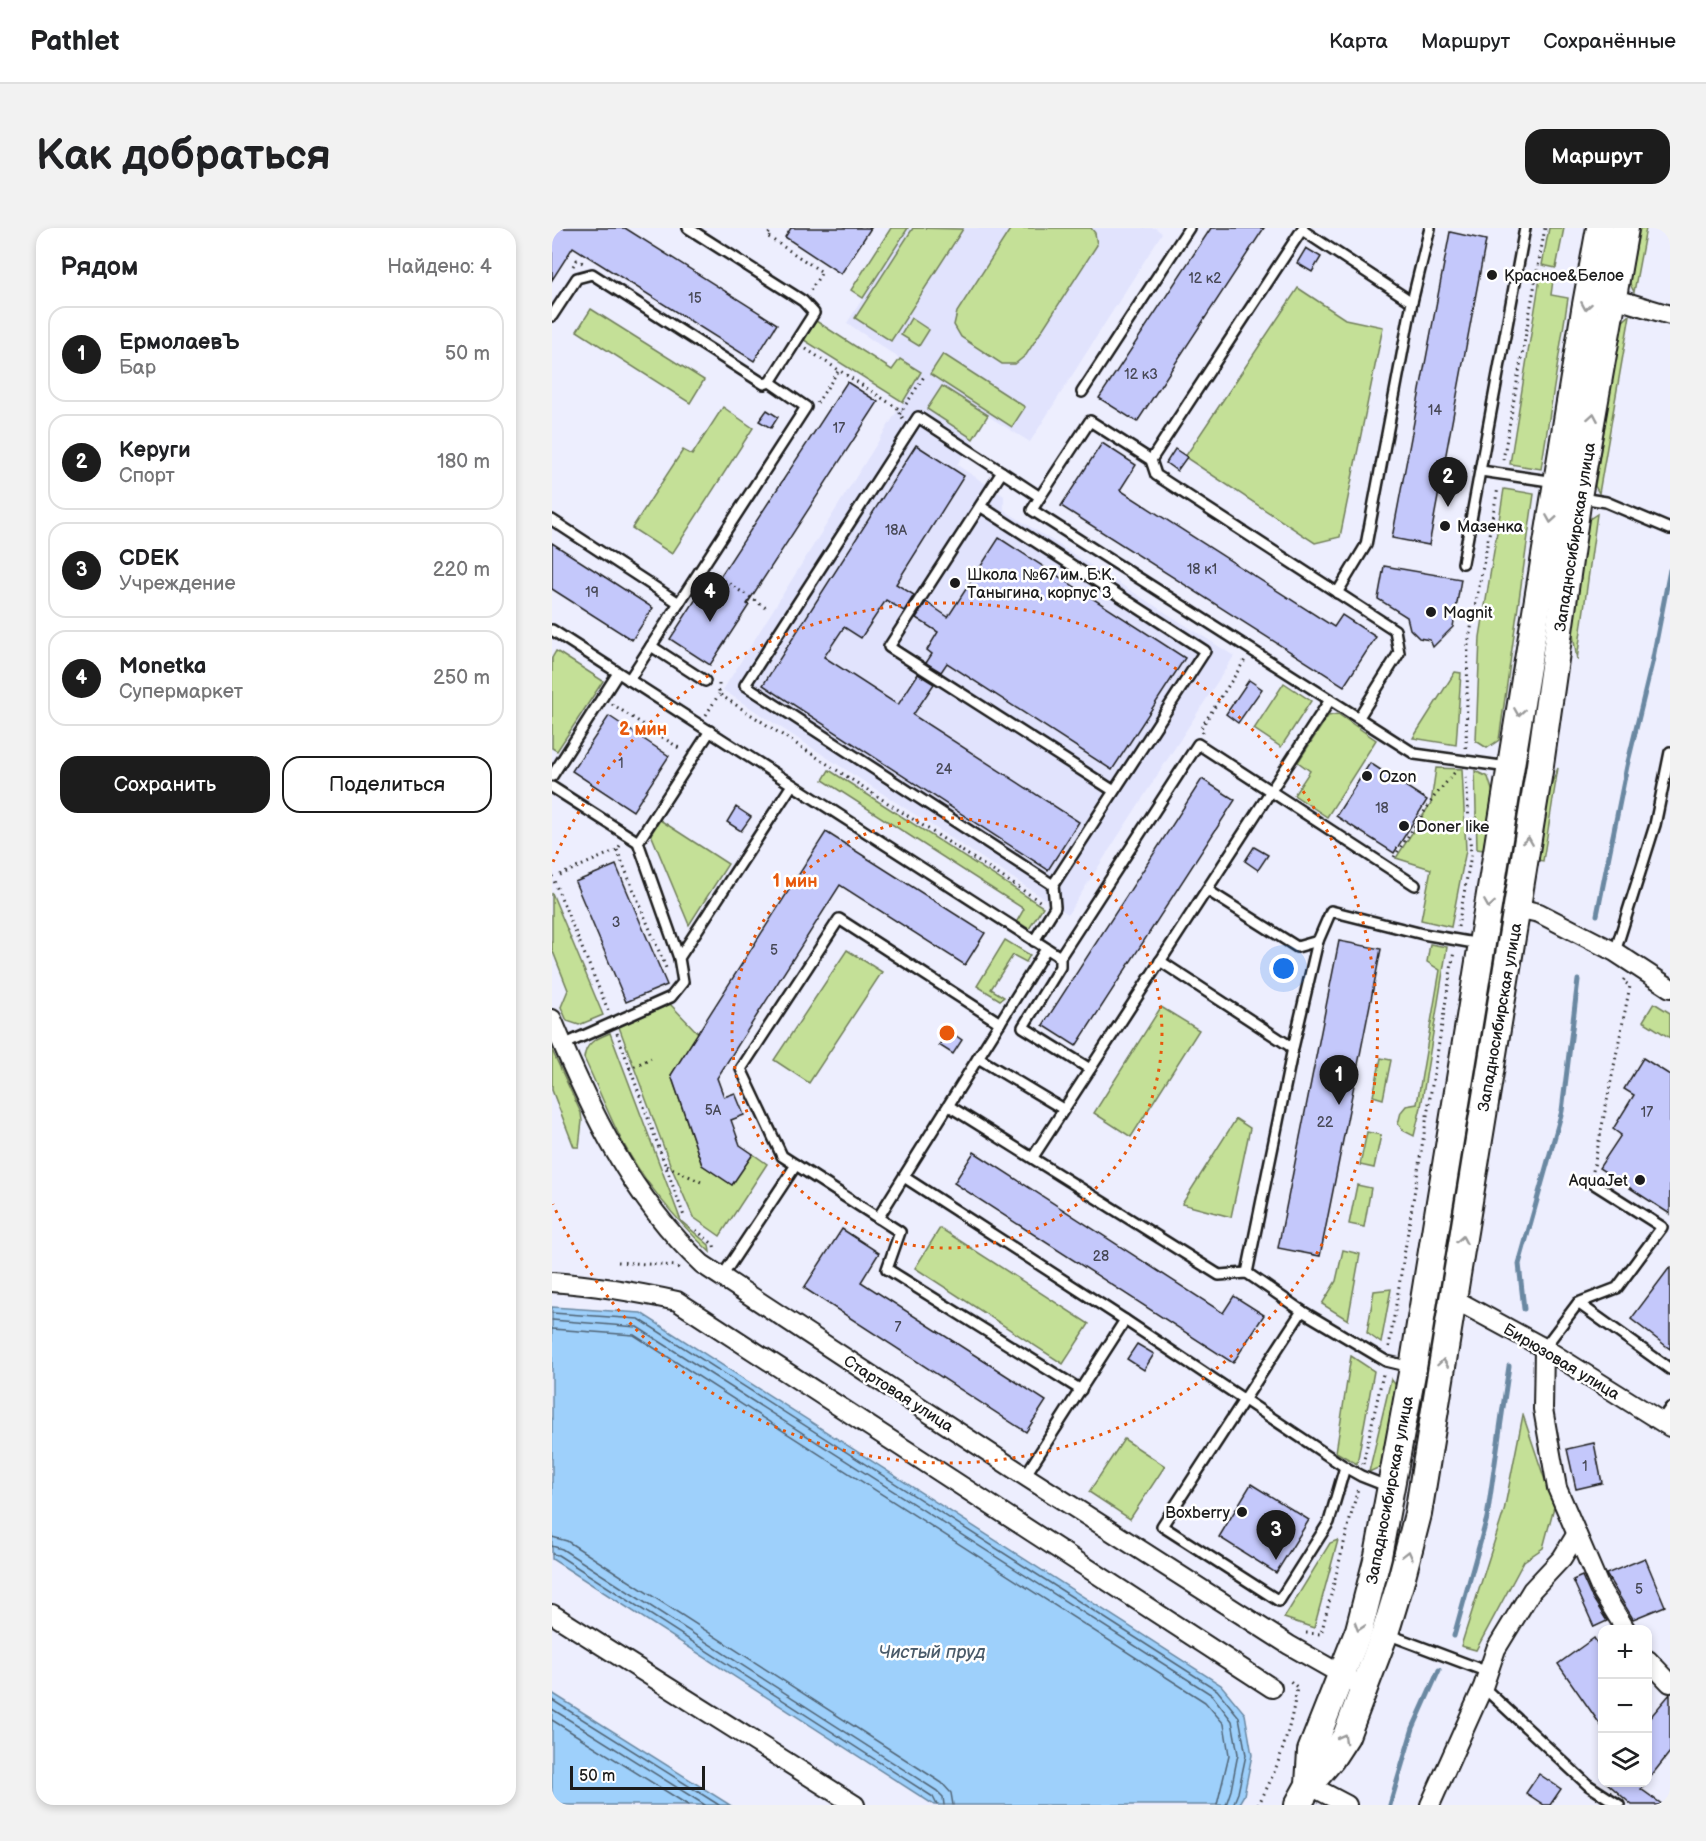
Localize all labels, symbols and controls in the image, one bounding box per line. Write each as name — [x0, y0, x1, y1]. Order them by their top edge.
text: Pathlet — [30, 25, 119, 58]
text: Карта — [1329, 29, 1388, 54]
text: Маршрут — [1421, 29, 1510, 54]
text: Сохранённые — [1543, 29, 1676, 54]
button: Маршрут — [1525, 129, 1670, 184]
text: Как добраться — [36, 131, 331, 182]
text: Рядом — [60, 252, 138, 283]
text: Найдено: 4 — [387, 255, 492, 279]
place label: Красное&Белое — [1504, 267, 1624, 286]
marker: Красное&Белое — [1485, 268, 1499, 282]
house number: 12 к2 — [1188, 270, 1222, 287]
house number: 15 — [688, 290, 702, 307]
one-way arrow — [1580, 301, 1593, 311]
text: ЕрмолаевЪ — [119, 329, 240, 356]
text: 1 — [77, 342, 86, 366]
text: 50 m — [445, 342, 490, 366]
text: Бар — [119, 356, 156, 380]
house number: 12 к3 — [1124, 366, 1158, 383]
house number: 14 — [1428, 402, 1442, 419]
one-way arrow — [1586, 412, 1599, 422]
house number: 17 — [833, 420, 845, 437]
text: Керуги — [119, 437, 191, 464]
street label: Западносибирская улица — [1551, 441, 1600, 633]
text: 2 — [76, 450, 87, 474]
text: 180 m — [437, 450, 490, 474]
pin: 2 — [1428, 458, 1468, 507]
text: Спорт — [119, 464, 175, 488]
one-way arrow — [1545, 515, 1557, 524]
place label: Мазенка — [1457, 518, 1524, 537]
marker: Мазенка — [1438, 519, 1452, 533]
house number: 18А — [885, 522, 908, 539]
text: CDEK — [119, 545, 179, 572]
text: 3 — [76, 558, 87, 582]
text: 220 m — [433, 558, 490, 582]
house number: 18 к1 — [1187, 561, 1217, 578]
place label: Школа №67 им. Б.К. Таныгина, корпус 3 — [967, 566, 1115, 603]
text: Учреждение — [119, 572, 236, 596]
pin: 4 — [690, 572, 730, 622]
marker: Школа №67 им. Б.К. Таныгина, корпус 3 — [948, 576, 962, 590]
house number: 19 — [585, 584, 599, 601]
place label: Magnit — [1443, 604, 1493, 623]
marker: Magnit — [1424, 605, 1438, 619]
text: Monetka — [119, 653, 207, 680]
text: 4 — [76, 666, 87, 690]
text: 250 m — [433, 666, 490, 690]
text: Супермаркет — [119, 680, 243, 704]
one-way arrow — [1513, 706, 1526, 716]
text: 2 мин — [619, 719, 667, 740]
house number: 1 — [618, 755, 624, 772]
button: Сохранить — [60, 756, 270, 813]
button: Поделиться — [282, 756, 492, 813]
house number: 24 — [936, 761, 953, 778]
place label: Ozon — [1379, 768, 1417, 787]
marker: Ozon — [1360, 769, 1374, 783]
house number: 18 — [1375, 800, 1389, 817]
place label: Doner like — [1416, 818, 1490, 837]
marker: Doner like — [1397, 819, 1411, 833]
one-way arrow — [1521, 836, 1534, 846]
text: 1 мин — [773, 871, 817, 892]
one-way arrow — [1483, 899, 1496, 909]
house number: 3 — [612, 914, 620, 931]
street label: Западносибирская улица — [1475, 921, 1527, 1113]
house number: 5 — [770, 942, 778, 959]
your location — [1269, 954, 1298, 983]
centre of rings — [937, 1023, 957, 1043]
pin: 1 — [1320, 1056, 1358, 1105]
house number: 5А — [705, 1102, 722, 1119]
house number: 17 — [1641, 1104, 1653, 1121]
house number: 22 — [1317, 1114, 1334, 1131]
place label: AquaJet — [1569, 1172, 1628, 1191]
marker: AquaJet — [1633, 1173, 1647, 1187]
one-way arrow — [1455, 1236, 1467, 1245]
house number: 28 — [1093, 1248, 1109, 1265]
house number: 7 — [895, 1319, 902, 1336]
street label: Бирюзовая улица — [1500, 1320, 1623, 1405]
street label: Стартовая улица — [840, 1352, 957, 1437]
one-way arrow — [1436, 1358, 1448, 1368]
street label: Западносибирская улица — [1363, 1394, 1418, 1586]
house number: 1 — [1582, 1458, 1588, 1475]
place label: Boxberry — [1165, 1504, 1231, 1523]
marker: Boxberry — [1235, 1505, 1249, 1519]
pin: 3 — [1256, 1510, 1296, 1560]
one-way arrow — [1400, 1550, 1413, 1560]
house number: 5 — [1635, 1581, 1643, 1598]
one-way arrow — [1354, 1621, 1367, 1632]
map controls — [1598, 1625, 1652, 1787]
button: + — [1598, 1625, 1652, 1679]
water label: Чистый пруд — [878, 1642, 986, 1663]
button: − — [1598, 1679, 1652, 1733]
button: layers — [1598, 1733, 1652, 1787]
one-way arrow — [1336, 1734, 1347, 1745]
scale bar — [570, 1763, 705, 1790]
text: 50 m — [579, 1767, 615, 1786]

